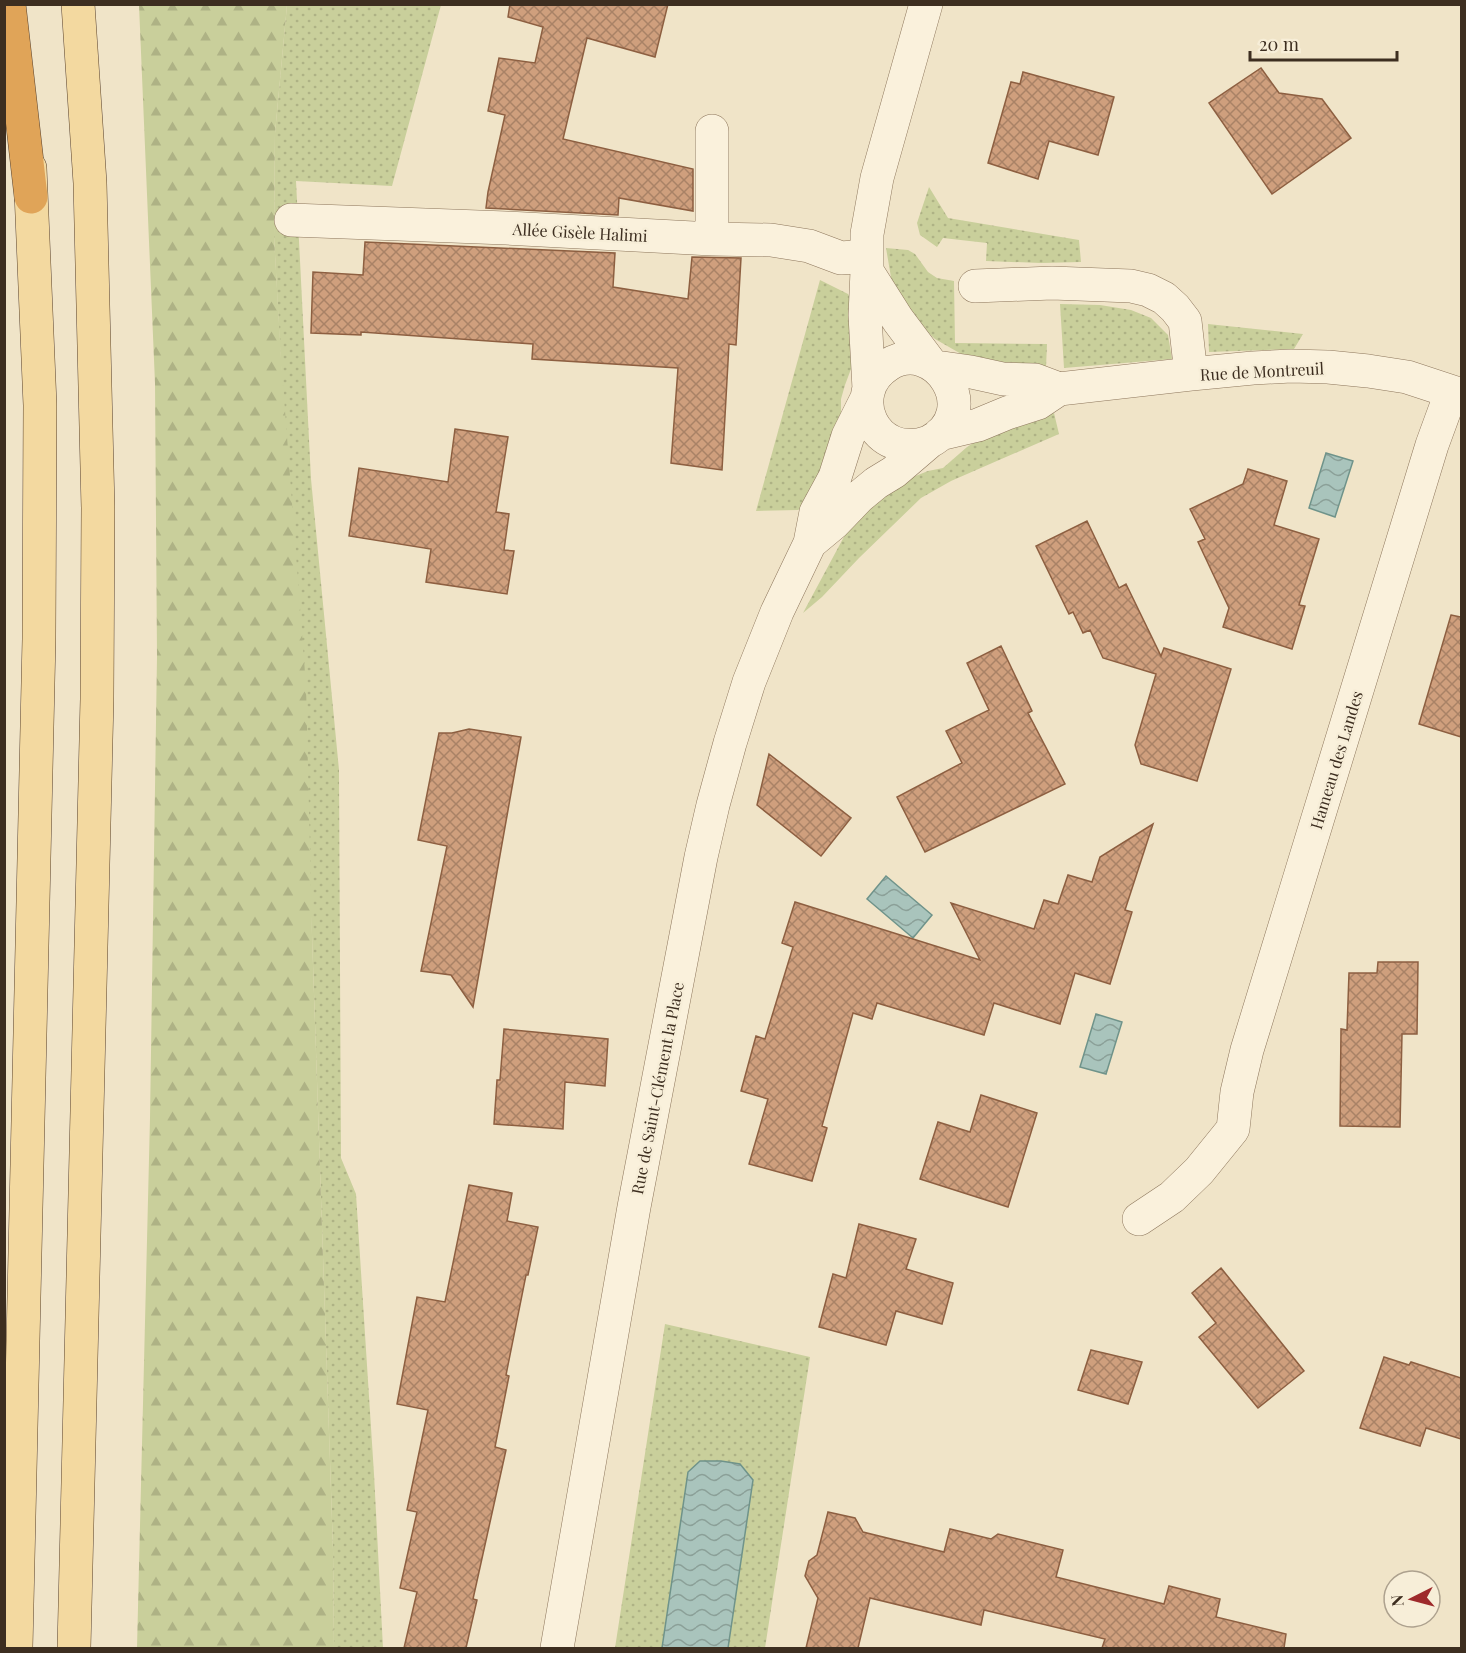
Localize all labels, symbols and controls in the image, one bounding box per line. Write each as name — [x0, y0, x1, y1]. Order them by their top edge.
scale bar — [1250, 24, 1397, 62]
text: 20 m — [1259, 32, 1299, 56]
street label: Allée Gisèle Halimi — [511, 218, 648, 246]
street label: Rue de Montreuil — [1199, 357, 1325, 385]
street label: Hameau des Landes — [1305, 688, 1367, 832]
street label: Rue de Saint-Clément la Place — [626, 980, 688, 1196]
north arrow — [1382, 1569, 1442, 1629]
text: N — [1385, 1593, 1408, 1607]

